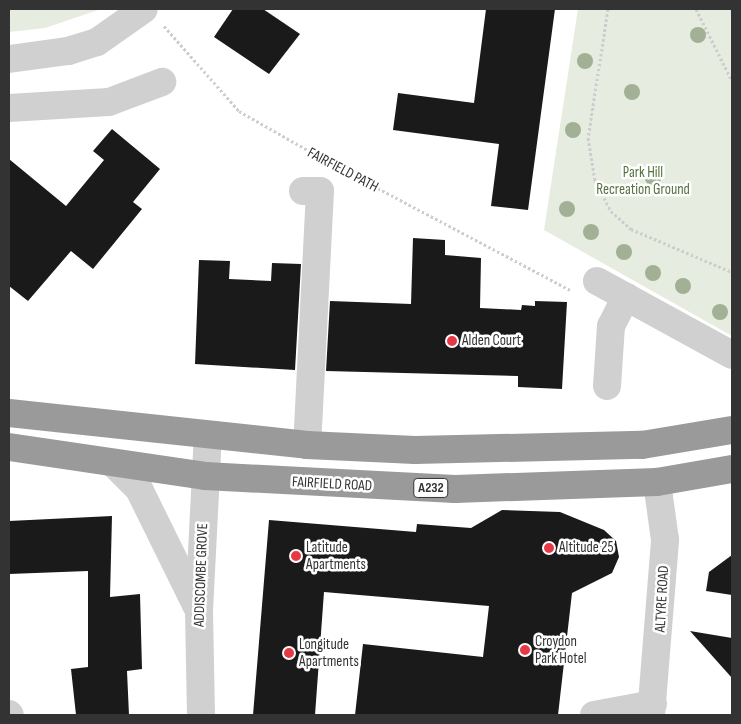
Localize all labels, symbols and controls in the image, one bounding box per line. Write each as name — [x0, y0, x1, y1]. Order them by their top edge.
street label: FAIRFIELD PATH — [304, 144, 382, 196]
park label: Park Hill Recreation Ground — [596, 163, 690, 198]
place label: Alden Court — [462, 332, 521, 350]
marker: Alden Court — [446, 335, 458, 347]
street label: FAIRFIELD ROAD — [291, 473, 373, 495]
road number: A232 — [412, 476, 450, 499]
street label: ADDISCOMBE GROVE — [190, 523, 212, 627]
place label: Latitude Apartments — [306, 538, 366, 573]
place label: Altitude 25 — [559, 539, 613, 557]
marker: Altitude 25 — [543, 542, 555, 554]
marker: Latitude Apartments — [290, 550, 302, 562]
street label: ALTYRE ROAD — [651, 565, 673, 633]
place label: Croydon Park Hotel — [535, 632, 586, 667]
place label: Longitude Apartments — [299, 635, 359, 670]
marker: Croydon Park Hotel — [519, 644, 531, 656]
marker: Longitude Apartments — [283, 647, 295, 659]

